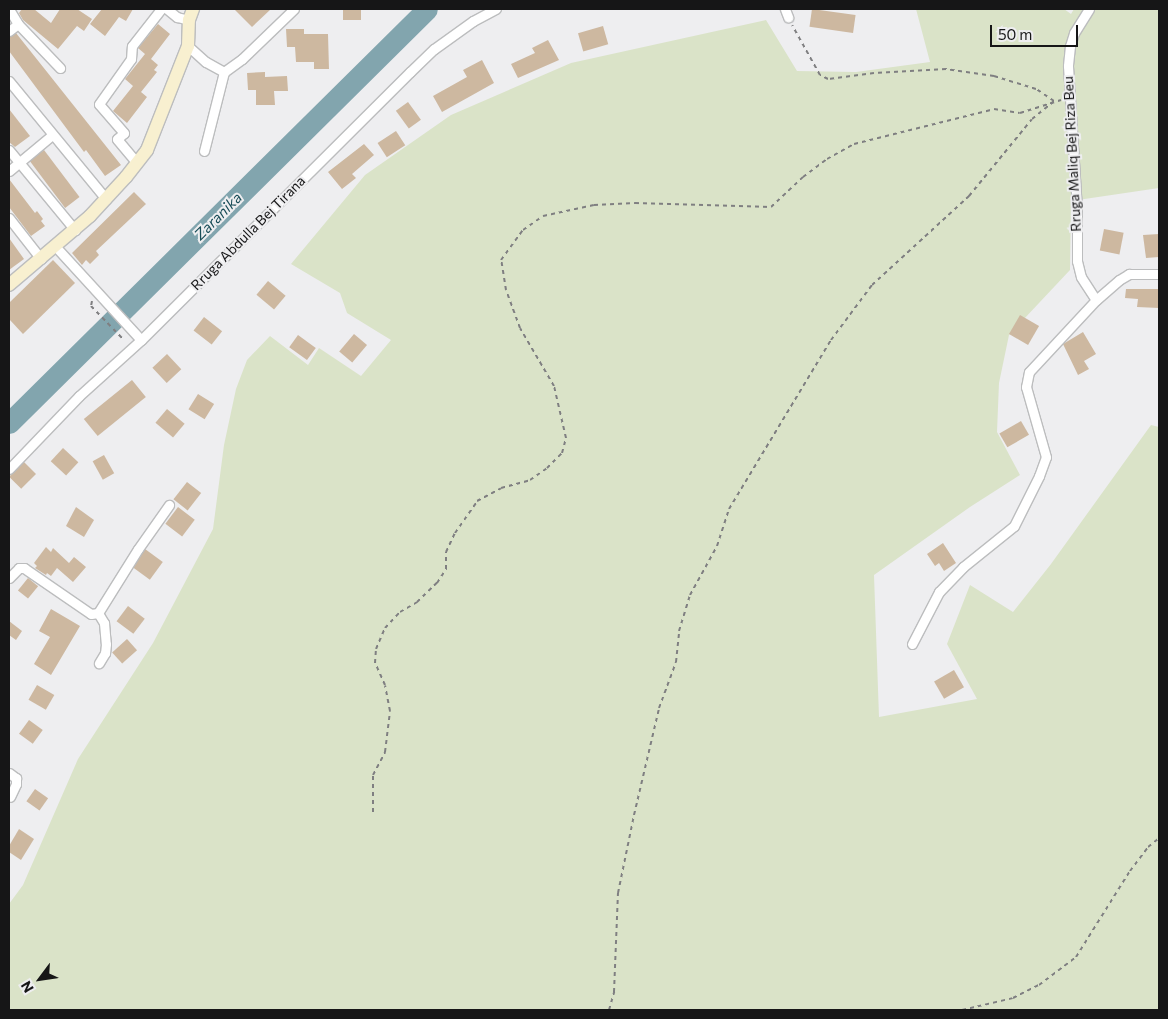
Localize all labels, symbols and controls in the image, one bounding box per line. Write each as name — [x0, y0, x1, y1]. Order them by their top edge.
scale bar — [993, 15, 1080, 47]
text: 50 m — [998, 25, 1032, 43]
street label: Rruga Maliq Bej Riza Beu — [1060, 76, 1084, 232]
street label: Rruga Abdulla Bej Tirana — [187, 172, 309, 294]
water label: Zaranika — [190, 188, 246, 244]
north arrow — [15, 954, 65, 1004]
text: N — [17, 978, 37, 996]

